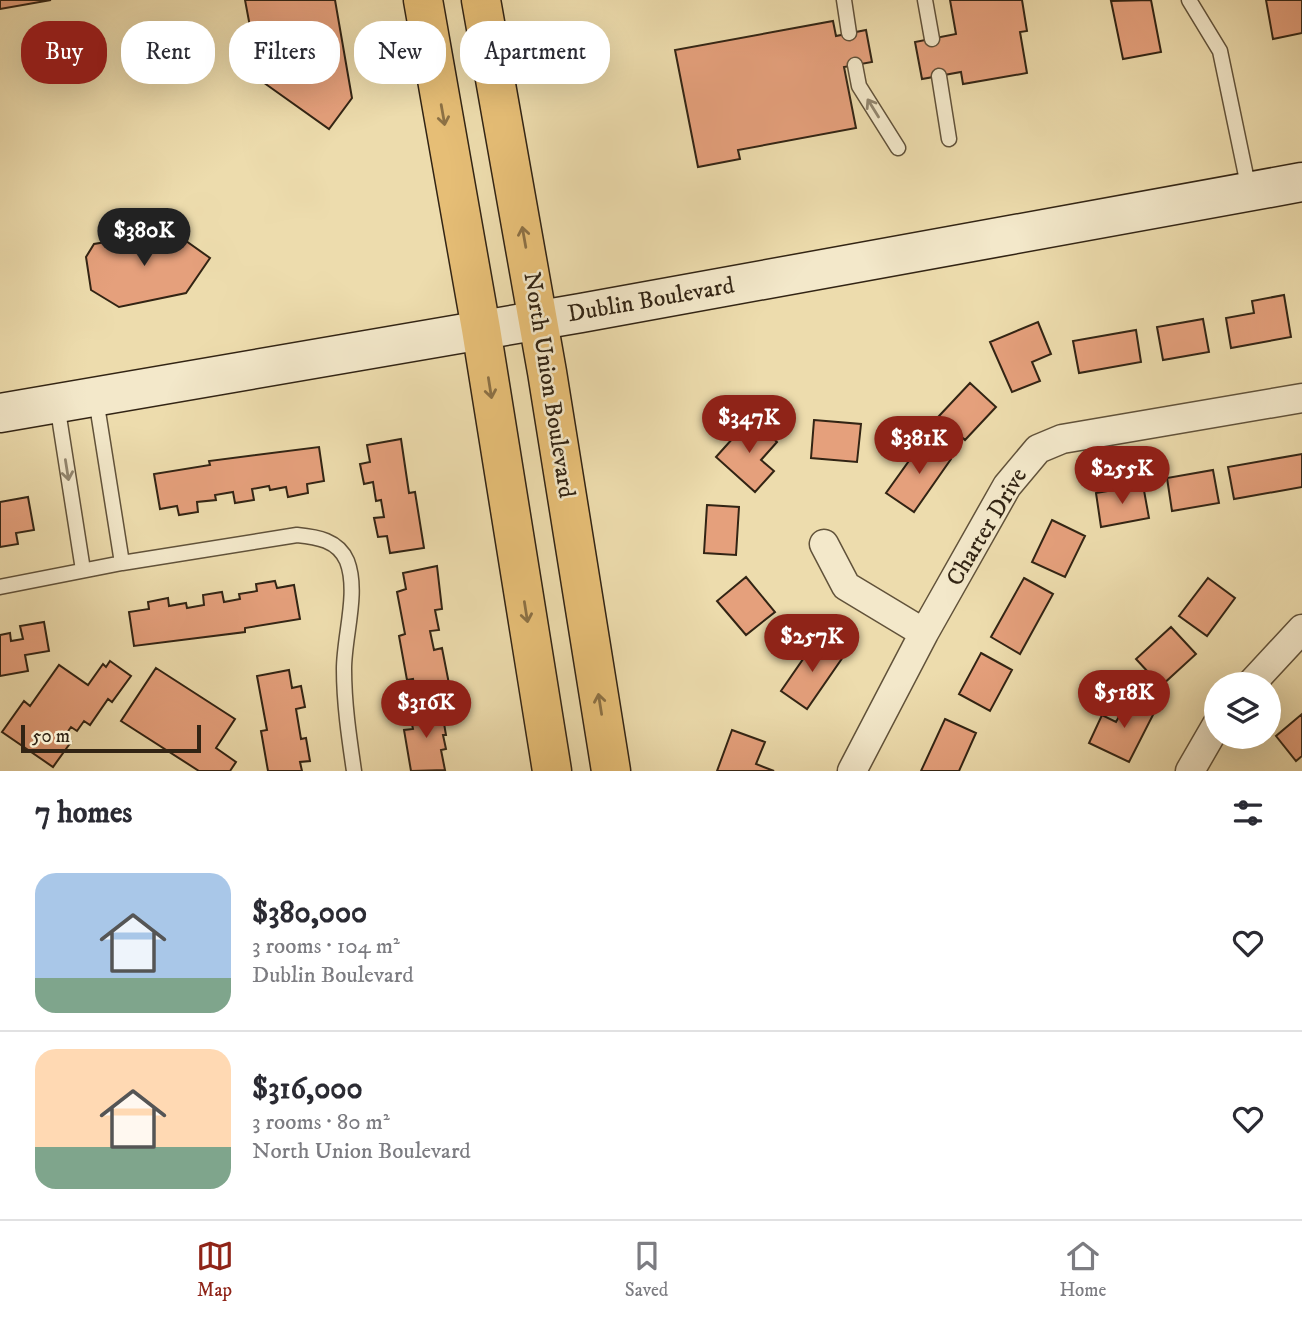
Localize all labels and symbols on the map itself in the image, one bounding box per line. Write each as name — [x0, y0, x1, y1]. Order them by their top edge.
one-way arrow — [865, 99, 880, 118]
one-way arrow — [437, 104, 450, 126]
pin: $380K — [95, 208, 193, 268]
one-way arrow — [516, 226, 530, 249]
street label: North Union Boulevard — [516, 270, 582, 500]
street label: Dublin Boulevard — [565, 271, 737, 329]
one-way arrow — [484, 376, 497, 399]
pin: $347K — [700, 396, 798, 455]
pin: $381K — [870, 416, 968, 476]
pin: $255K — [1073, 447, 1171, 506]
one-way arrow — [61, 458, 74, 481]
street label: Charter Drive — [940, 462, 1034, 592]
one-way arrow — [520, 601, 533, 623]
pin: $257K — [763, 614, 861, 674]
pin: $518K — [1075, 670, 1173, 730]
pin: $316K — [377, 680, 475, 740]
one-way arrow — [594, 693, 607, 716]
scale bar — [21, 722, 201, 754]

